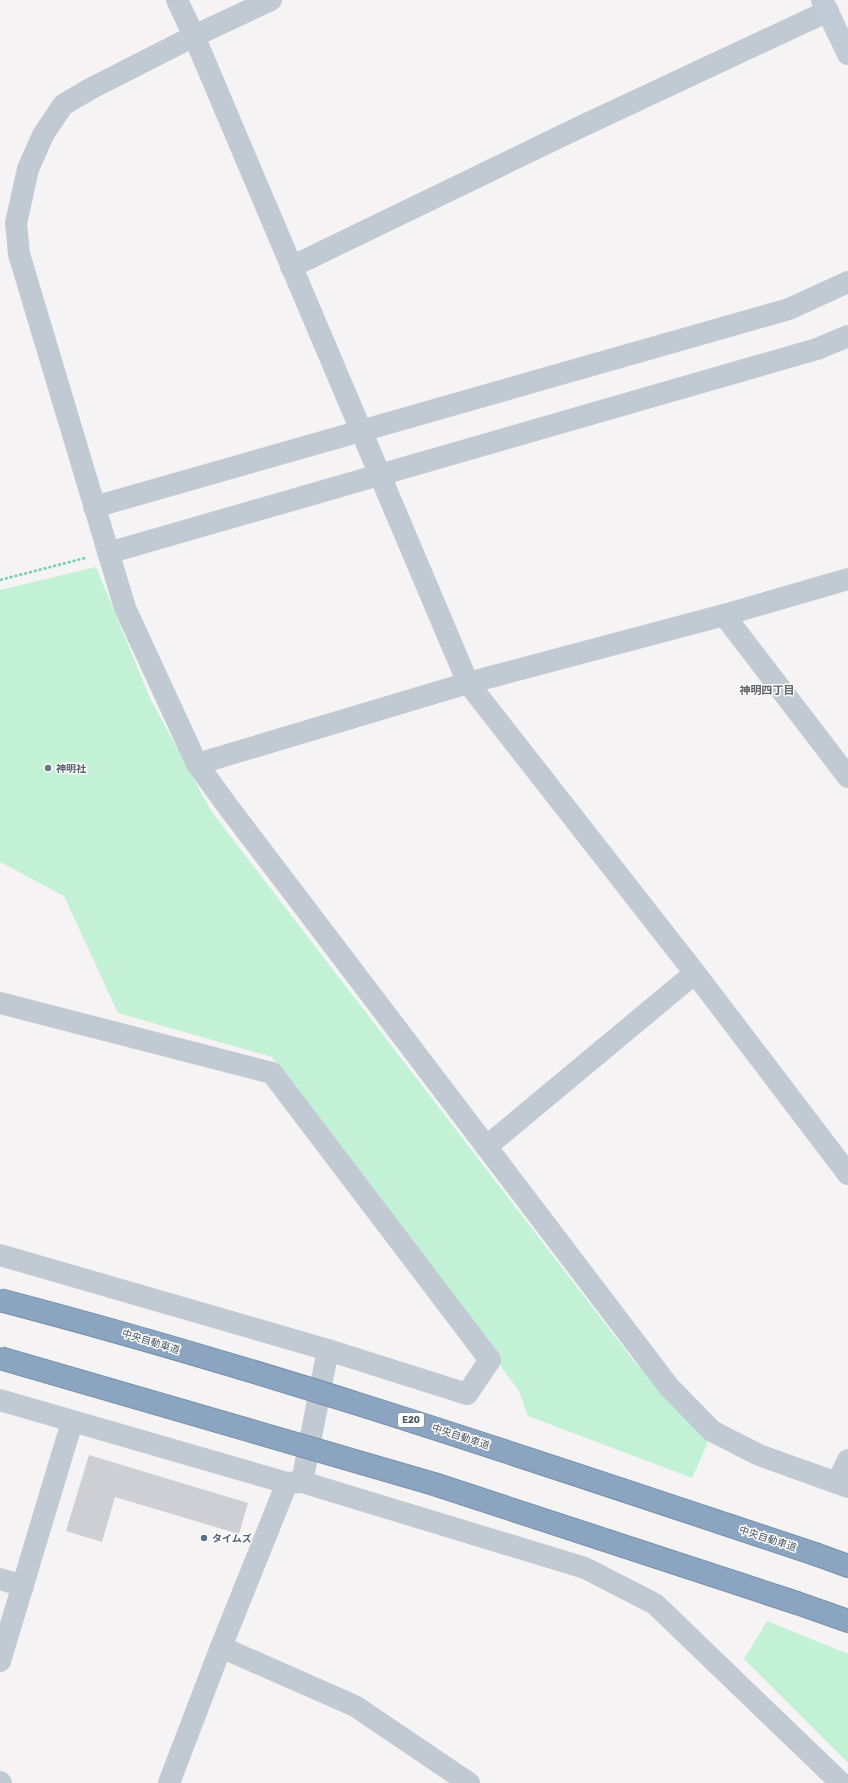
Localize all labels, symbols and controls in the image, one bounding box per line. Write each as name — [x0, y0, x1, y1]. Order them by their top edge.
district label: 神明四丁目 — [740, 684, 795, 697]
marker: 神明社 — [43, 763, 53, 773]
place label: 神明社 — [56, 763, 87, 775]
street label: 中央自動車道 — [120, 1327, 181, 1356]
road number: E20 — [398, 1413, 424, 1427]
street label: 中央自動車道 — [430, 1422, 491, 1452]
street label: 中央自動車道 — [737, 1524, 798, 1554]
marker: タイムズ — [199, 1533, 209, 1543]
place label: タイムズ — [212, 1533, 252, 1545]

